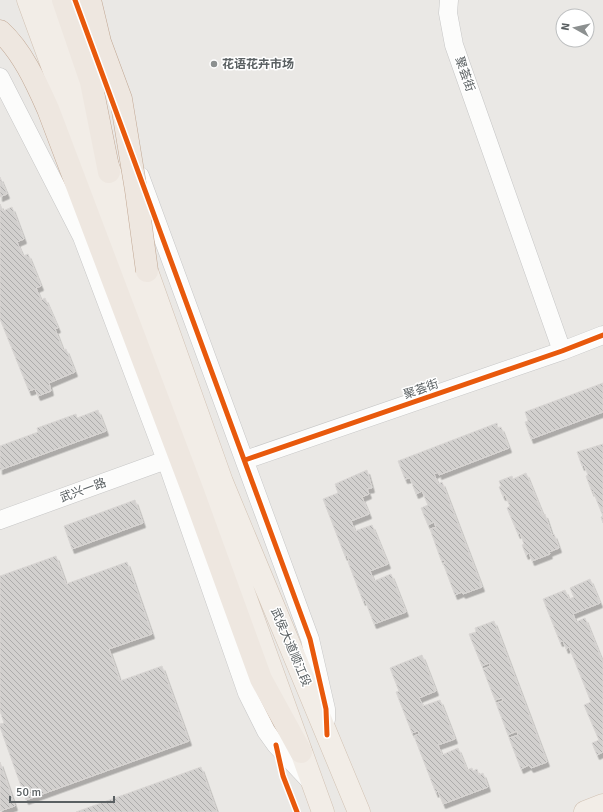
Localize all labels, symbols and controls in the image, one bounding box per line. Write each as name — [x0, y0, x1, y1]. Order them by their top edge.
north arrow — [555, 8, 595, 48]
text: N — [559, 22, 573, 31]
street label: 聚荟街 — [452, 55, 477, 94]
place label: 花语花卉市场 — [222, 57, 294, 72]
marker: 花语花卉市场 — [209, 59, 219, 69]
street label: 聚荟街 — [402, 377, 441, 402]
street label: 武兴一路 — [58, 475, 108, 506]
street label: 武侯大道顺江段 — [267, 606, 314, 689]
scale bar — [10, 778, 114, 804]
text: 50 m — [16, 785, 41, 800]

